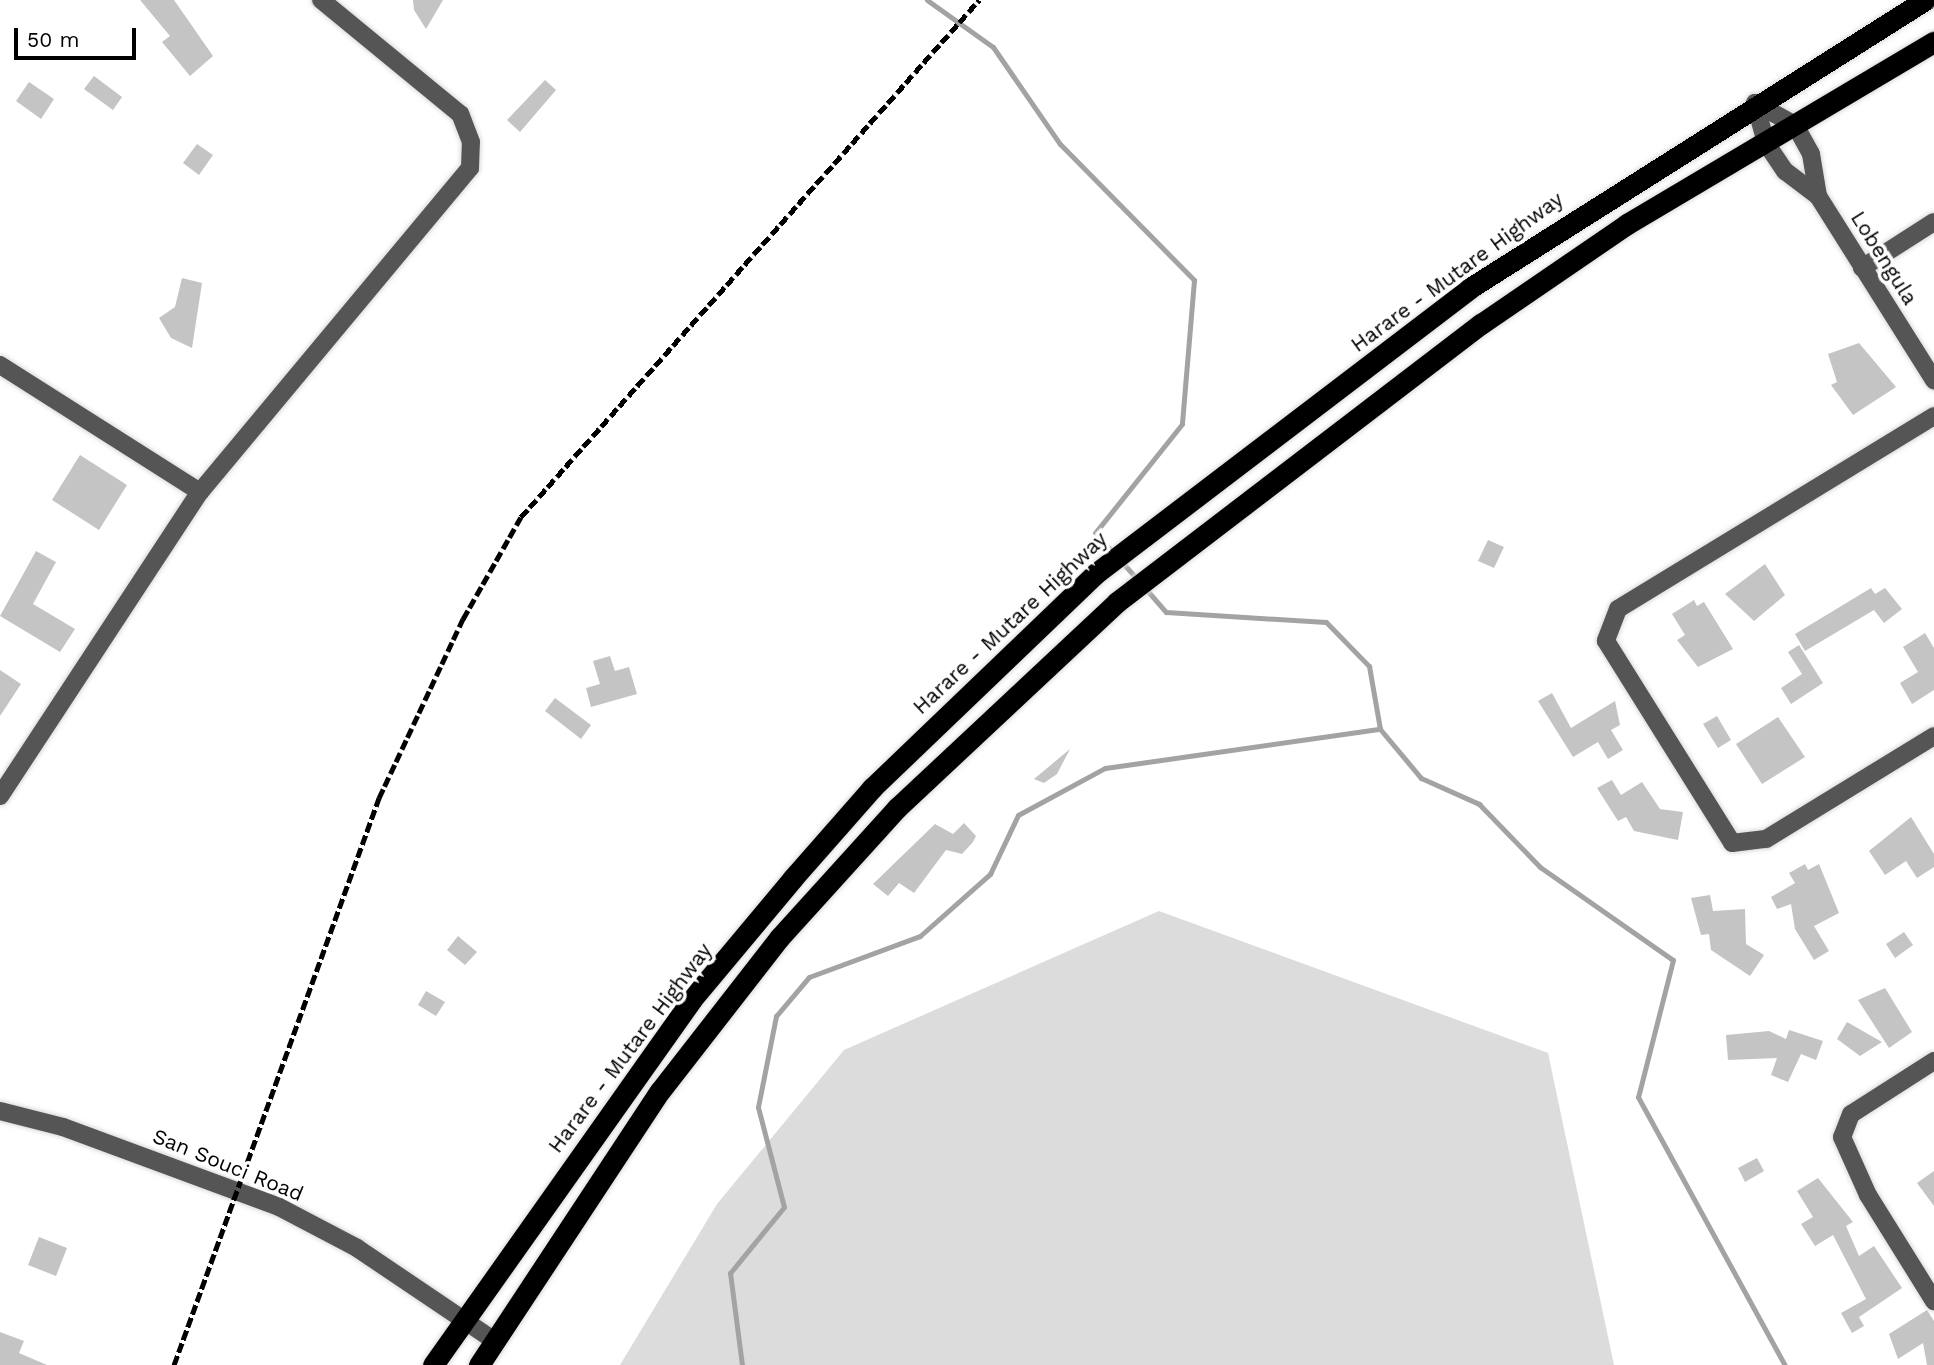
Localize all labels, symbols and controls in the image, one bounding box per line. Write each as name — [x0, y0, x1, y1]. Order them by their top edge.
scale bar — [18, 14, 140, 58]
text: 50 m — [27, 27, 79, 52]
street label: Harare - Mutare Highway — [1346, 187, 1568, 357]
street label: Lobengula — [1845, 207, 1923, 309]
street label: Harare - Mutare Highway — [908, 526, 1112, 720]
street label: Harare - Mutare Highway — [543, 938, 717, 1158]
street label: San Souci Road — [149, 1123, 307, 1207]

